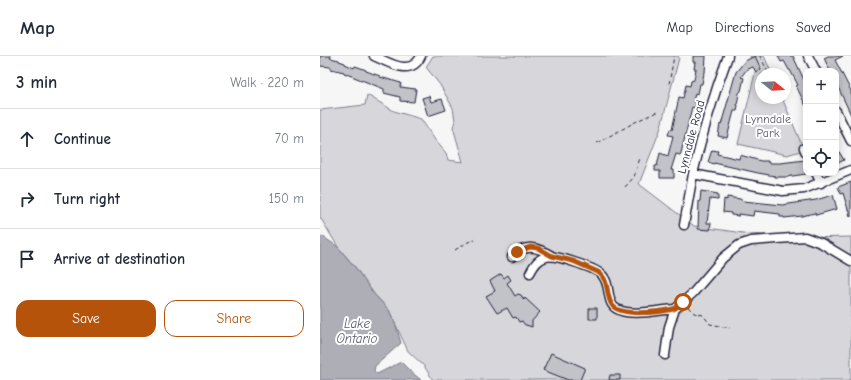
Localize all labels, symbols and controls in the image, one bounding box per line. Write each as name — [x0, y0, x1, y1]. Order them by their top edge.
text: Map — [20, 17, 55, 39]
text: Map — [666, 19, 693, 36]
text: Directions — [715, 19, 774, 36]
text: Saved — [796, 19, 831, 36]
north arrow — [755, 68, 791, 104]
map controls — [803, 68, 839, 176]
button: + — [803, 68, 839, 104]
text: 3 min — [16, 73, 57, 92]
text: Walk · 220 m — [230, 75, 304, 90]
street label: Lynndale Road — [674, 99, 708, 175]
button: − — [803, 104, 839, 140]
park label: Lynndale Park — [745, 112, 791, 140]
icon: ahead — [16, 128, 38, 150]
text: Continue — [54, 130, 111, 148]
text: 70 m — [275, 131, 304, 146]
button: locate — [803, 140, 839, 176]
icon: right — [16, 188, 38, 210]
text: Turn right — [54, 190, 120, 208]
text: 150 m — [269, 191, 304, 206]
route end — [508, 243, 526, 261]
icon: arrive — [16, 248, 38, 270]
text: Arrive at destination — [54, 250, 185, 268]
route start — [674, 293, 692, 311]
button: Save — [16, 300, 156, 337]
button: Share — [164, 300, 304, 337]
water label: Lake Ontario — [337, 316, 378, 346]

